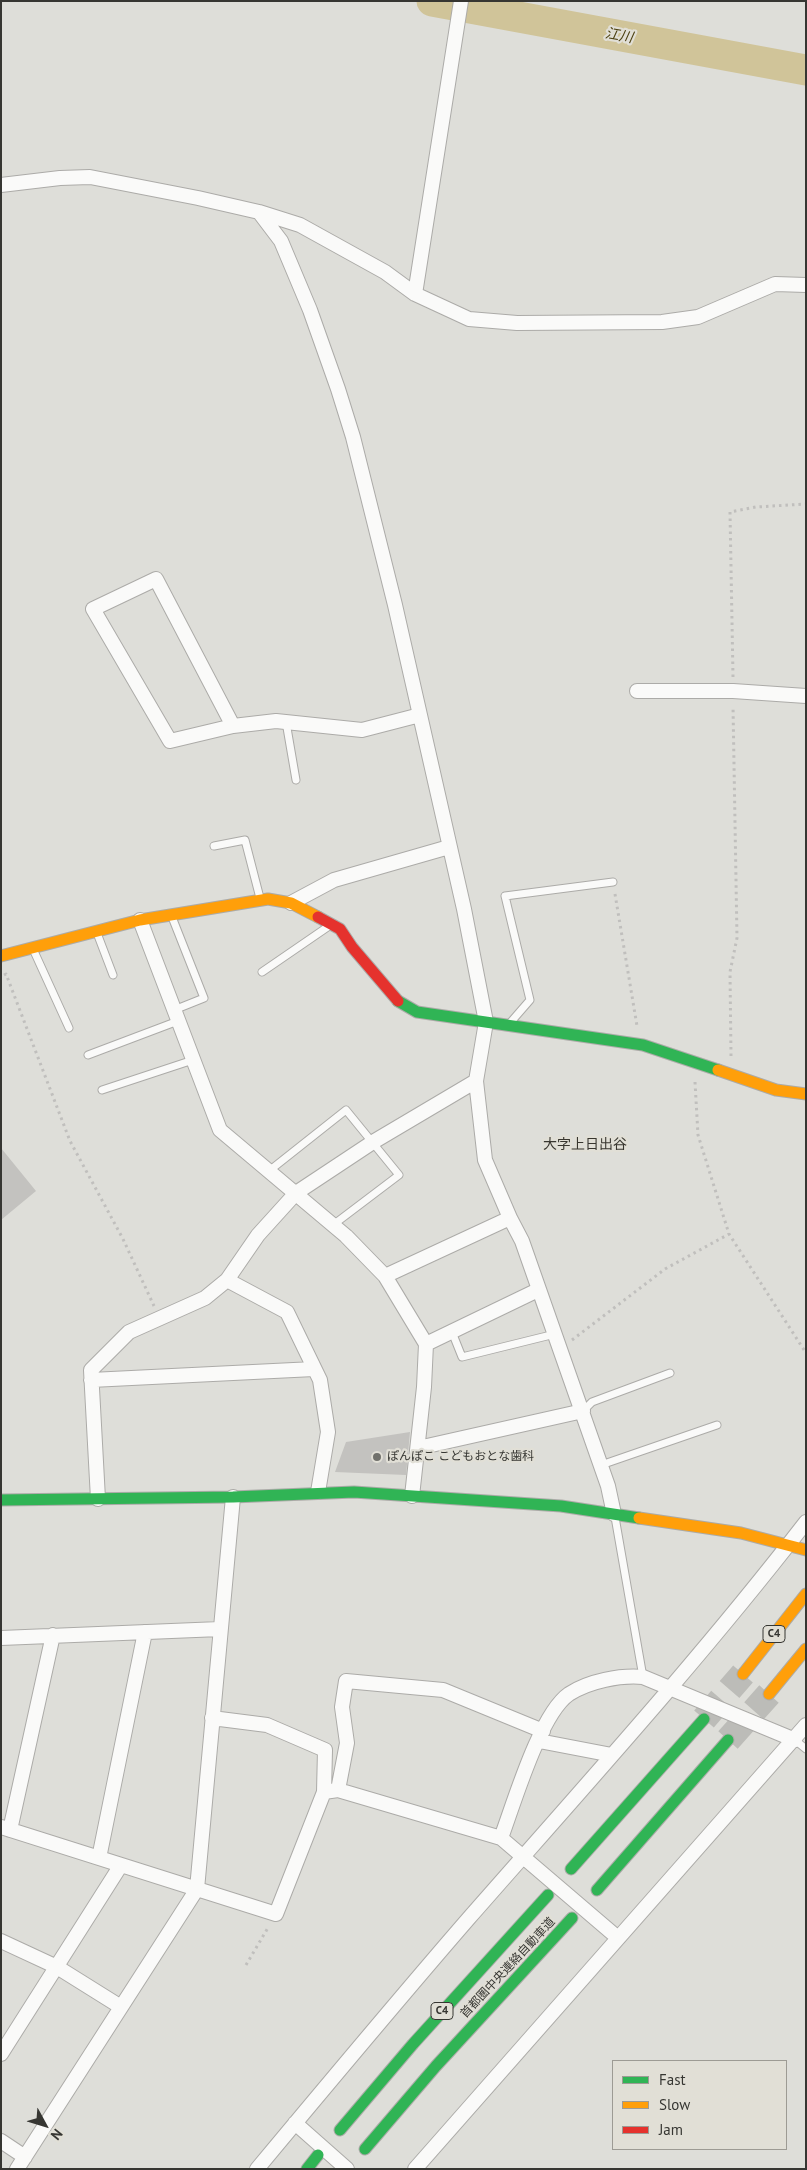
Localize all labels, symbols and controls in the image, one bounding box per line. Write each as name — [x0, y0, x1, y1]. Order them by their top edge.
water label: 江川 — [604, 25, 634, 47]
district label: 大字上日出谷 — [543, 1137, 627, 1153]
place label: ぽんぽこ こどもおとな歯科 — [387, 1450, 534, 1464]
marker: ぽんぽこ こどもおとな歯科 — [371, 1451, 383, 1463]
road number: C4 — [763, 1626, 785, 1642]
street label: 首都圏中央連絡自動車道 — [458, 1915, 558, 2021]
road number: C4 — [431, 2002, 453, 2020]
legend — [612, 2060, 787, 2150]
text: Fast — [659, 2070, 686, 2089]
text: Slow — [659, 2095, 690, 2114]
north arrow — [20, 2100, 70, 2150]
text: Jam — [659, 2120, 683, 2139]
text: N — [47, 2125, 67, 2144]

